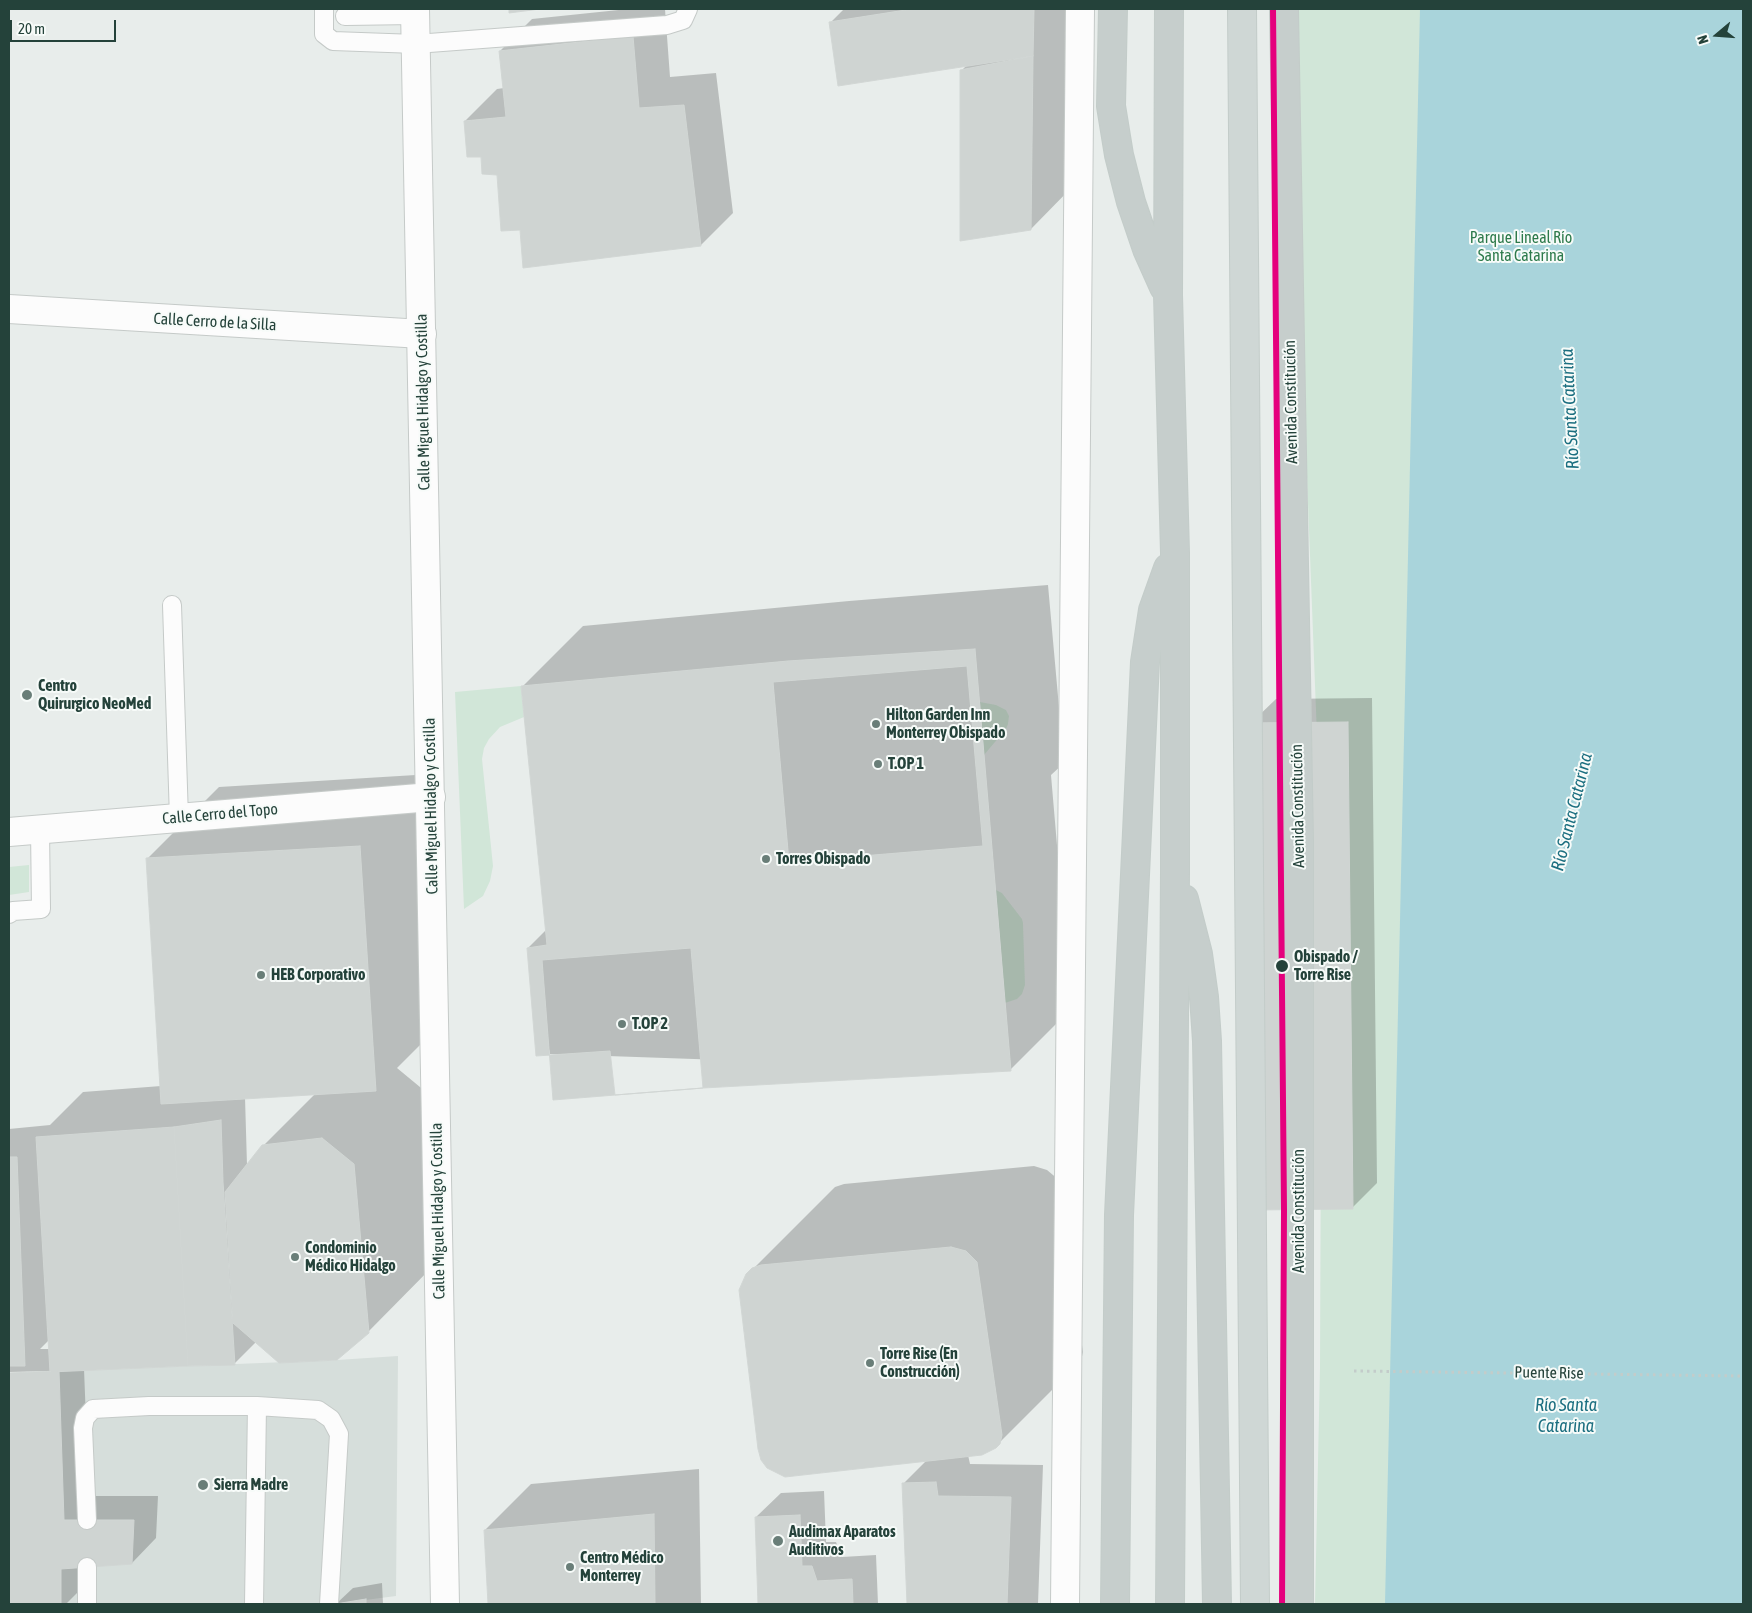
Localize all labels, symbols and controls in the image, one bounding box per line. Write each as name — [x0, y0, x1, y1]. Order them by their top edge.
scale bar — [12, 10, 119, 42]
north arrow — [1692, 10, 1742, 60]
text: 20 m — [18, 20, 45, 37]
text: N — [1694, 33, 1712, 46]
park label: Parque Lineal Río Santa Catarina — [1470, 228, 1572, 266]
street label: Calle Cerro de la Silla — [153, 309, 277, 335]
street label: Calle Miguel Hidalgo y Costilla — [412, 313, 434, 491]
street label: Avenida Constitución — [1280, 340, 1302, 464]
water label: Río Santa Catarina — [1556, 348, 1584, 470]
place label: Centro Quirurgico NeoMed — [38, 676, 151, 714]
marker: Centro Quirurgico NeoMed — [20, 688, 34, 702]
place label: Hilton Garden Inn Monterrey Obispado — [886, 705, 1005, 743]
street label: Calle Miguel Hidalgo y Costilla — [420, 717, 442, 895]
marker: Hilton Garden Inn Monterrey Obispado — [870, 718, 882, 730]
street label: Avenida Constitución — [1287, 744, 1309, 868]
water label: Río Santa Catarina — [1547, 751, 1597, 873]
place label: T.OP 1 — [888, 754, 924, 774]
marker: T.OP 1 — [872, 758, 884, 770]
street label: Calle Cerro del Topo — [161, 799, 279, 829]
place label: Torres Obispado — [776, 849, 871, 869]
marker: Torres Obispado — [760, 853, 772, 865]
place label: Obispado / Torre Rise — [1294, 947, 1358, 985]
marker: Obispado / Torre Rise — [1274, 958, 1290, 974]
place label: HEB Corporativo — [271, 965, 366, 985]
marker: HEB Corporativo — [255, 969, 267, 981]
place label: T.OP 2 — [632, 1014, 668, 1034]
marker: T.OP 2 — [616, 1018, 628, 1030]
street label: Calle Miguel Hidalgo y Costilla — [427, 1122, 449, 1300]
street label: Avenida Constitución — [1289, 1149, 1309, 1273]
place label: Condominio Médico Hidalgo — [305, 1238, 396, 1276]
marker: Condominio Médico Hidalgo — [289, 1251, 301, 1263]
place label: Torre Rise (En Construcción) — [880, 1344, 960, 1382]
marker: Torre Rise (En Construcción) — [864, 1357, 876, 1369]
street label: Puente Rise — [1514, 1363, 1584, 1383]
water label: Río Santa Catarina — [1535, 1394, 1597, 1436]
place label: Sierra Madre — [214, 1475, 288, 1495]
marker: Sierra Madre — [196, 1478, 210, 1492]
place label: Audimax Aparatos Auditivos — [789, 1522, 896, 1560]
marker: Audimax Aparatos Auditivos — [771, 1534, 785, 1548]
place label: Centro Médico Monterrey — [580, 1548, 664, 1586]
marker: Centro Médico Monterrey — [564, 1561, 576, 1573]

